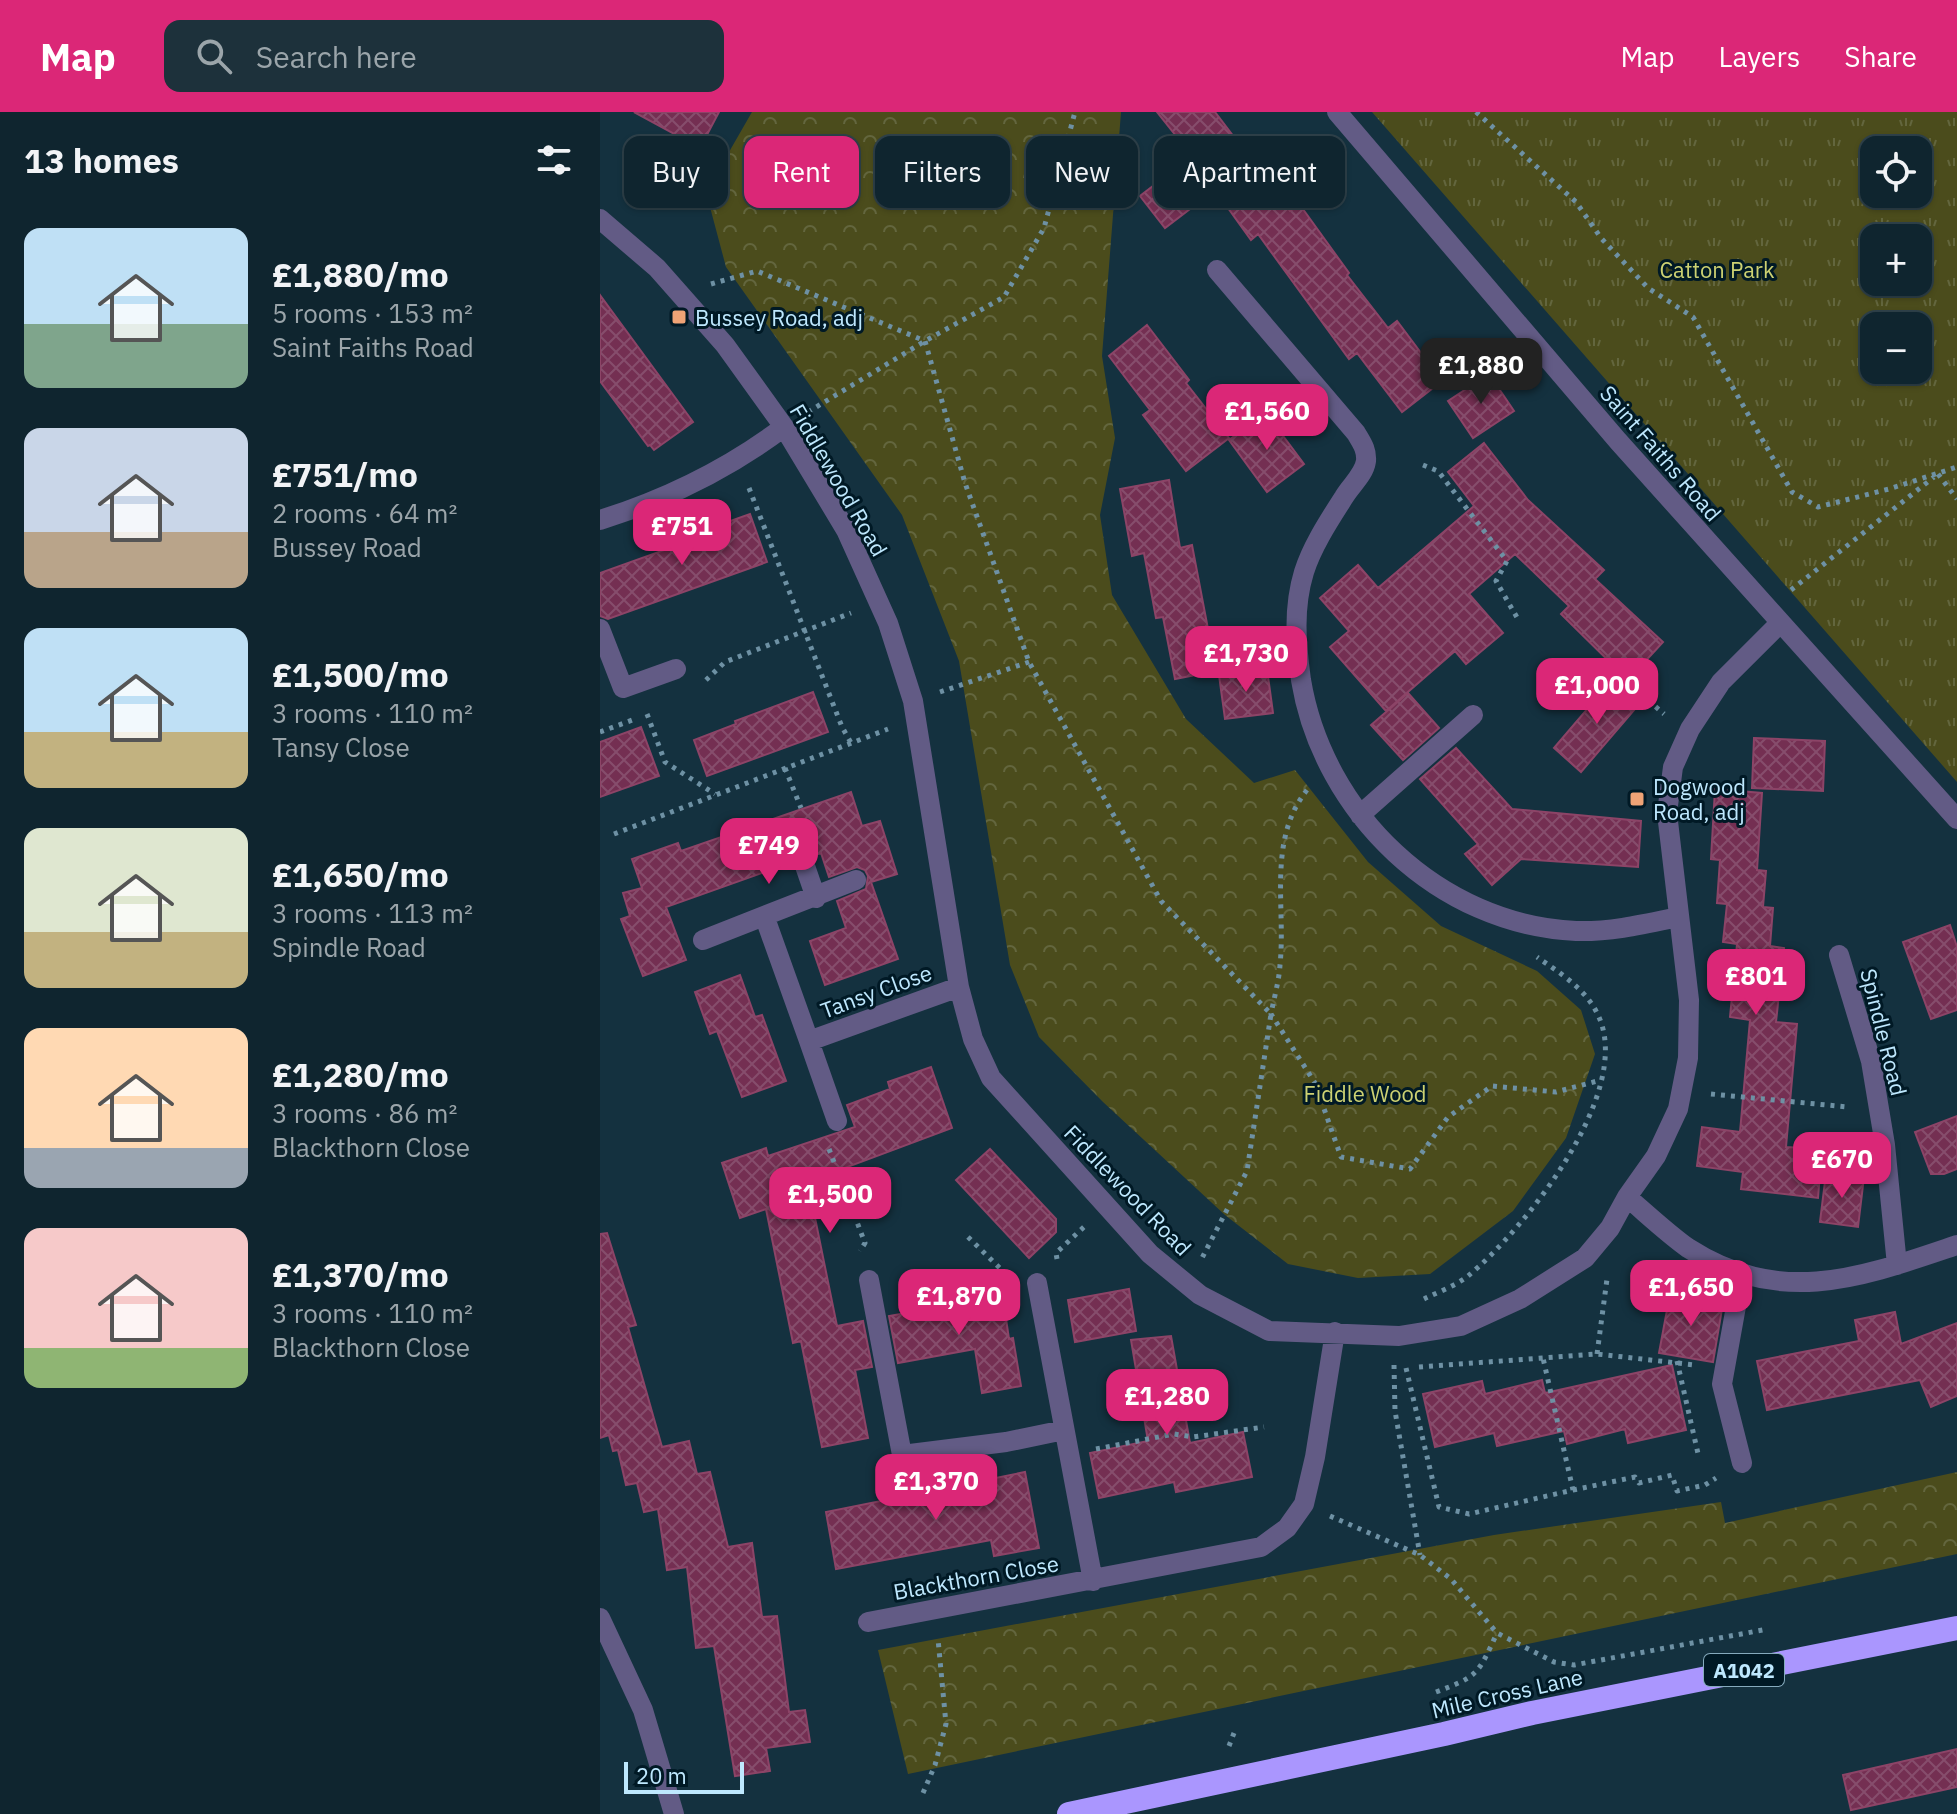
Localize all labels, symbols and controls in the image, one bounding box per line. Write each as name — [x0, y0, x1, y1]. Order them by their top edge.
search box — [164, 20, 724, 92]
text: Map — [40, 32, 116, 81]
icon: search — [192, 34, 236, 78]
text: Search here — [256, 37, 417, 76]
text: Map — [1620, 38, 1674, 75]
text: Layers — [1718, 38, 1800, 75]
text: Share — [1844, 38, 1917, 75]
chip: Buy — [624, 136, 728, 208]
chip: Rent — [744, 136, 859, 208]
chip: Filters — [875, 136, 1010, 208]
chip: New — [1026, 136, 1138, 208]
chip: Apartment — [1154, 136, 1345, 208]
map controls — [1860, 136, 1932, 384]
button: locate — [1860, 136, 1932, 208]
text: 13 homes — [24, 138, 179, 182]
icon: filters — [532, 138, 576, 182]
button: + — [1860, 224, 1932, 296]
text: £1,880/mo — [272, 252, 449, 296]
park label: Catton Park — [1659, 255, 1775, 284]
icon: home — [88, 260, 184, 356]
text: 5 rooms · 153 m² — [272, 296, 473, 330]
place label: Bussey Road, adj — [695, 303, 863, 332]
marker: Bussey Road, adj — [670, 308, 688, 326]
button: − — [1860, 312, 1932, 384]
text: Saint Faiths Road — [272, 330, 474, 364]
pin: £1,880 — [1416, 338, 1546, 406]
text: £1,880 — [1438, 347, 1524, 381]
street label: Saint Faiths Road — [1594, 379, 1728, 527]
pin: £1,560 — [1202, 384, 1332, 452]
text: £1,560 — [1224, 393, 1310, 427]
street label: Fiddlewood Road — [784, 399, 894, 561]
text: £751/mo — [272, 452, 418, 496]
icon: home — [88, 460, 184, 556]
text: 2 rooms · 64 m² — [272, 496, 457, 530]
pin: £751 — [635, 499, 729, 567]
text: £751 — [651, 508, 713, 542]
text: Bussey Road — [272, 530, 422, 564]
pin: £1,730 — [1181, 626, 1311, 694]
text: £1,730 — [1203, 635, 1289, 669]
text: £1,500/mo — [272, 652, 449, 696]
pin: £1,000 — [1532, 658, 1662, 726]
icon: home — [88, 660, 184, 756]
text: £1,000 — [1554, 667, 1640, 701]
text: 3 rooms · 110 m² — [272, 696, 473, 730]
text: Tansy Close — [272, 730, 410, 764]
place label: Dogwood Road, adj — [1653, 772, 1746, 826]
marker: Dogwood Road, adj — [1628, 790, 1646, 808]
pin: £749 — [722, 818, 816, 886]
text: £749 — [738, 827, 800, 861]
text: £1,650/mo — [272, 852, 449, 896]
icon: home — [88, 860, 184, 956]
text: 3 rooms · 113 m² — [272, 896, 473, 930]
text: Spindle Road — [272, 930, 426, 964]
pin: £801 — [1709, 949, 1803, 1017]
street label: Tansy Close — [816, 957, 936, 1025]
text: £801 — [1725, 958, 1787, 992]
street label: Spindle Road — [1854, 965, 1914, 1099]
text: £1,280/mo — [272, 1052, 449, 1096]
icon: home — [88, 1060, 184, 1156]
park label: Fiddle Wood — [1303, 1079, 1427, 1108]
text: 3 rooms · 86 m² — [272, 1096, 457, 1130]
street label: Fiddlewood Road — [1058, 1118, 1198, 1262]
text: Blackthorn Close — [272, 1130, 470, 1164]
pin: £670 — [1795, 1132, 1889, 1200]
text: £670 — [1811, 1141, 1873, 1175]
pin: £1,500 — [765, 1167, 895, 1235]
text: £1,500 — [787, 1176, 873, 1210]
text: £1,370/mo — [272, 1252, 449, 1296]
icon: home — [88, 1260, 184, 1356]
pin: £1,650 — [1626, 1260, 1756, 1328]
pin: £1,870 — [894, 1269, 1024, 1337]
text: £1,650 — [1648, 1269, 1734, 1303]
text: £1,870 — [916, 1278, 1002, 1312]
text: 3 rooms · 110 m² — [272, 1296, 473, 1330]
text: Blackthorn Close — [272, 1330, 470, 1364]
pin: £1,280 — [1102, 1369, 1232, 1437]
text: £1,280 — [1124, 1378, 1210, 1412]
pin: £1,370 — [871, 1454, 1001, 1522]
text: £1,370 — [893, 1463, 979, 1497]
street label: Blackthorn Close — [891, 1548, 1061, 1606]
road number: A1042 — [1704, 1654, 1784, 1686]
street label: Mile Cross Lane — [1429, 1662, 1585, 1724]
scale bar — [624, 1758, 744, 1794]
text: 20 m — [636, 1761, 687, 1790]

